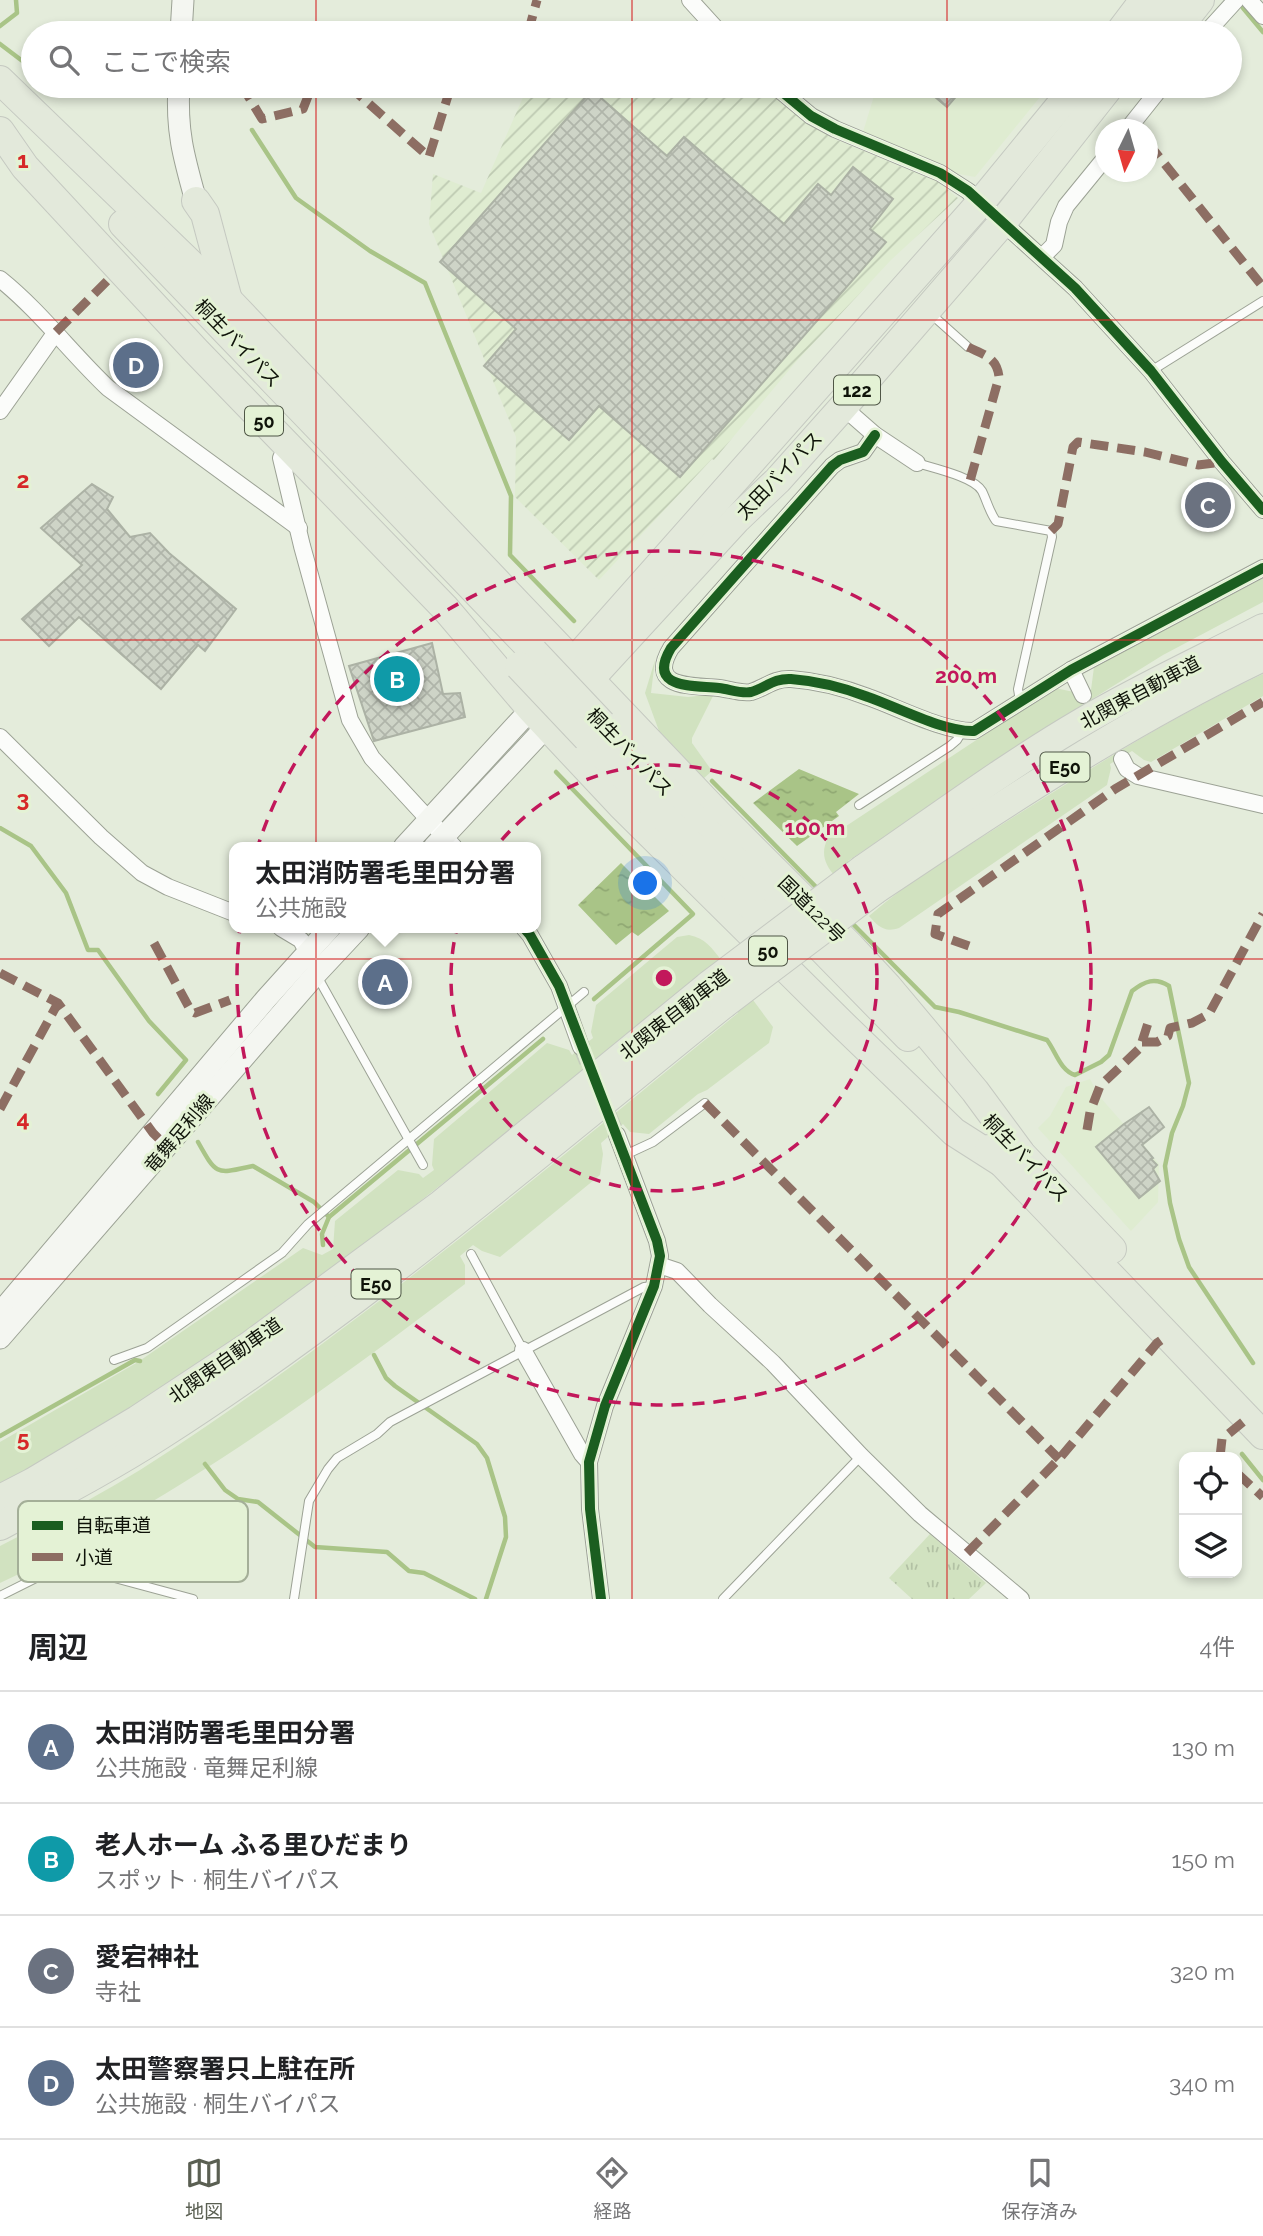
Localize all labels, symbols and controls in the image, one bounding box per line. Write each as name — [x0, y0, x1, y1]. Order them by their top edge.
search box — [21, 21, 1242, 98]
icon: search — [45, 41, 83, 79]
text: ここで検索 — [101, 47, 231, 77]
north arrow — [1095, 119, 1158, 182]
text: 1 — [17, 146, 29, 173]
street label: 桐生バイパス — [191, 294, 285, 392]
pin: D — [113, 339, 159, 391]
road number: 122 — [834, 376, 880, 404]
road number: 50 — [245, 407, 283, 436]
street label: 太田バイパス — [732, 426, 826, 524]
text: 2 — [17, 466, 29, 493]
pin: C — [1185, 479, 1231, 531]
street label: 北関東自動車道 — [1076, 651, 1204, 733]
pin: B — [374, 653, 420, 705]
text: 200 m — [935, 663, 997, 688]
street label: 桐生バイパス — [583, 703, 677, 801]
road number: E50 — [1040, 752, 1090, 782]
text: 3 — [17, 785, 29, 812]
text: 100 m — [785, 815, 845, 840]
popup — [229, 842, 541, 933]
text: 太田消防署毛里田分署 — [255, 858, 515, 888]
your location — [628, 866, 662, 900]
street label: 国道122号 — [774, 871, 850, 947]
text: 公共施設 — [255, 894, 347, 921]
road number: 50 — [749, 936, 787, 966]
pin: A — [362, 956, 408, 1008]
street label: 北関東自動車道 — [615, 964, 733, 1064]
centre of rings — [652, 966, 676, 990]
street label: 竜舞足利線 — [140, 1090, 218, 1176]
text: 4 — [16, 1105, 30, 1132]
street label: 桐生バイパス — [979, 1109, 1073, 1207]
road number: E50 — [352, 1269, 400, 1298]
street label: 北関東自動車道 — [164, 1313, 286, 1407]
text: 5 — [17, 1425, 30, 1452]
map controls — [1179, 1452, 1242, 1578]
button: locate — [1179, 1452, 1242, 1515]
legend — [18, 1501, 248, 1582]
text: 自転車道 — [75, 1514, 151, 1536]
button: layers — [1179, 1515, 1242, 1578]
text: 小道 — [75, 1546, 113, 1568]
text: 周辺 — [28, 1630, 88, 1665]
text: 4件 — [1199, 1633, 1235, 1660]
text: 太田消防署毛里田分署 — [95, 1718, 355, 1748]
text: A — [43, 1734, 59, 1761]
text: 130 m — [1172, 1734, 1235, 1761]
text: 公共施設 · 竜舞足利線 — [95, 1754, 318, 1781]
text: 老人ホーム ふる里ひだまり — [95, 1830, 412, 1860]
text: B — [43, 1846, 59, 1873]
text: 150 m — [1172, 1846, 1235, 1873]
text: スポット · 桐生バイパス — [95, 1866, 341, 1893]
text: 愛宕神社 — [95, 1942, 199, 1972]
text: C — [43, 1958, 59, 1985]
text: 320 m — [1170, 1958, 1235, 1985]
text: 寺社 — [95, 1978, 141, 2005]
text: 太田警察署只上駐在所 — [95, 2054, 355, 2084]
text: D — [43, 2070, 59, 2097]
text: 340 m — [1169, 2070, 1235, 2097]
text: 公共施設 · 桐生バイパス — [95, 2090, 341, 2117]
tab: 地図 — [185, 2154, 223, 2223]
tab: 経路 — [593, 2154, 632, 2223]
tab: 保存済み — [1002, 2154, 1078, 2223]

